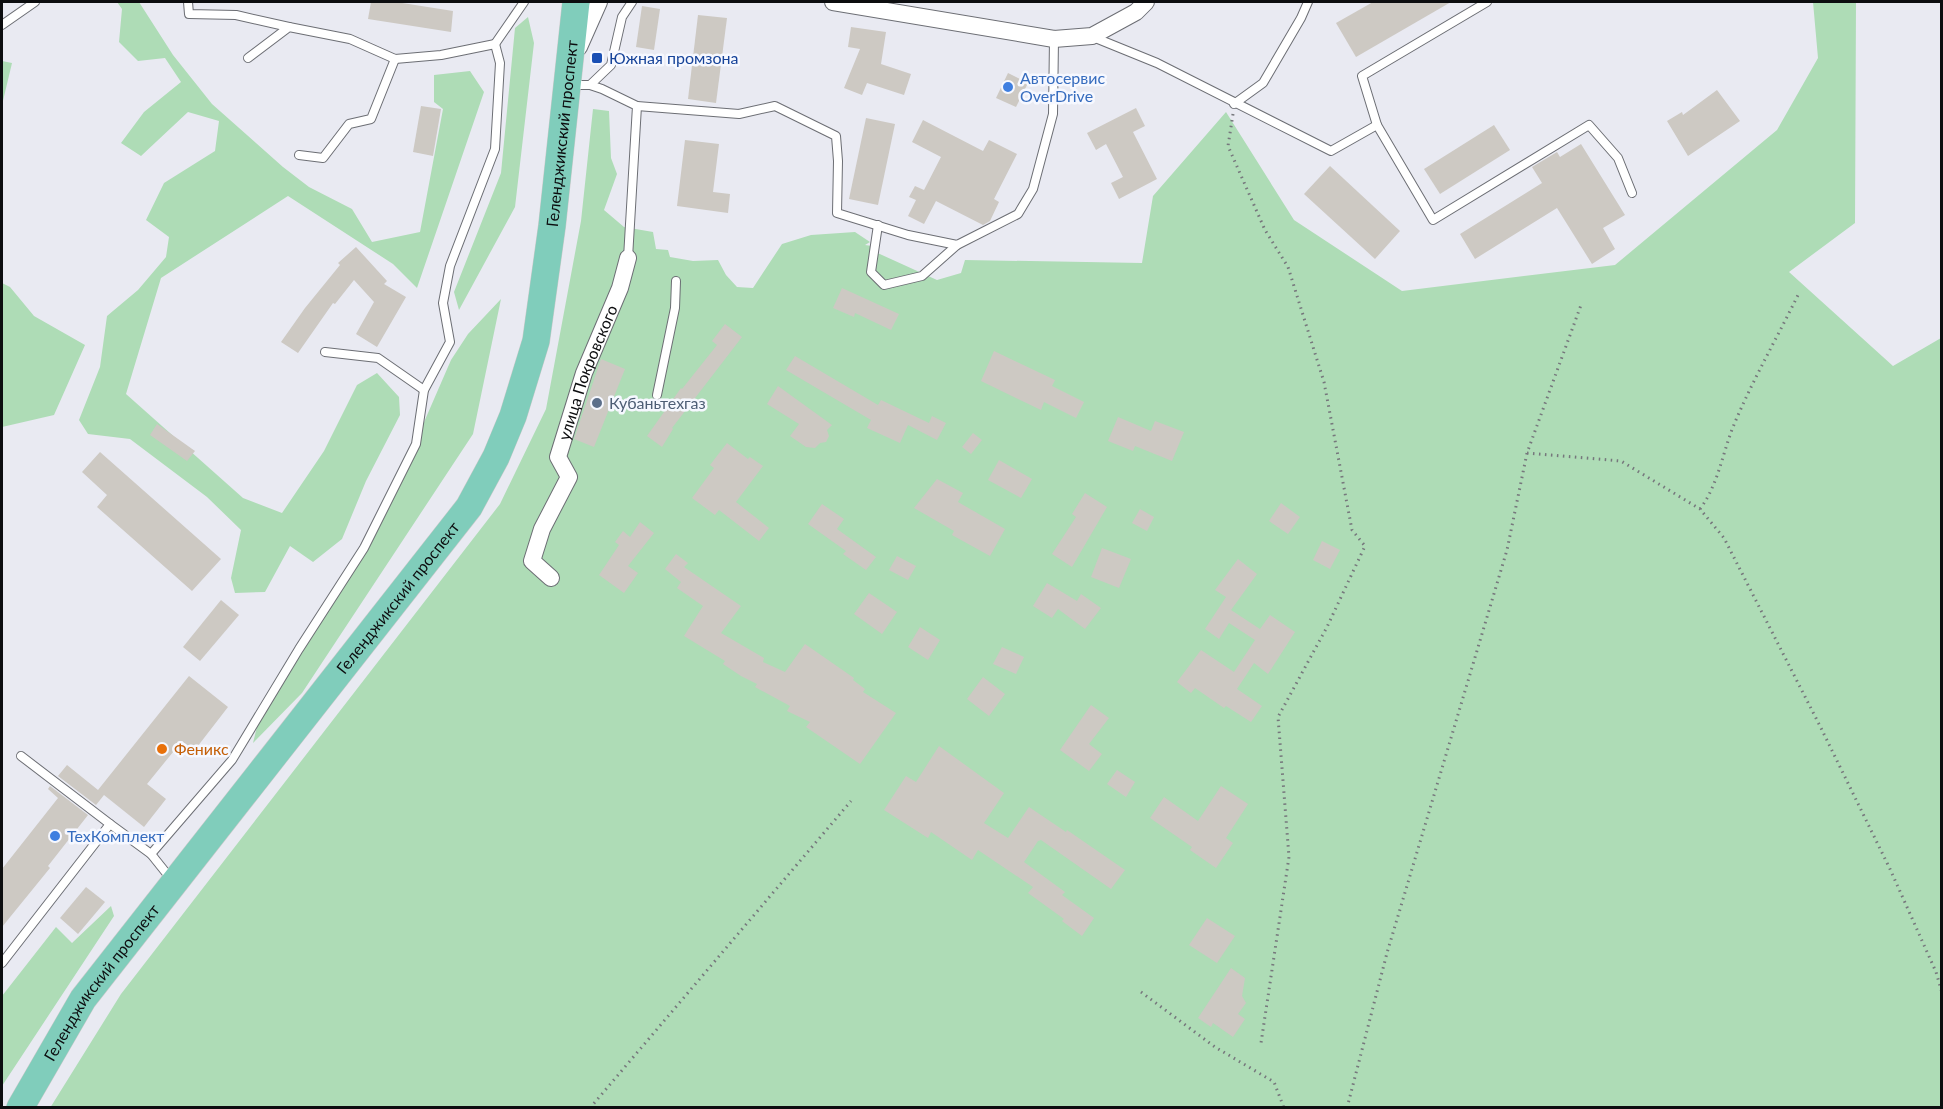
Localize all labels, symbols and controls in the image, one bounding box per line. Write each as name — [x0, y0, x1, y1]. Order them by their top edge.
street label: Геленджикский проспект — [542, 39, 581, 228]
place label: Южная промзона — [609, 48, 739, 67]
marker: Южная промзона — [590, 51, 604, 65]
place label: Автосервис OverDrive — [1020, 68, 1105, 105]
marker: Автосервис OverDrive — [1001, 80, 1015, 94]
street label: улица Покровского — [554, 302, 621, 442]
place label: Кубаньтехгаз — [609, 393, 706, 412]
marker: Кубаньтехгаз — [590, 396, 604, 410]
street label: Геленджикский проспект — [332, 518, 463, 677]
place label: Феникс — [174, 739, 229, 758]
marker: Феникс — [155, 742, 169, 756]
place label: ТехКомплект — [67, 826, 164, 845]
marker: ТехКомплект — [48, 829, 62, 843]
street label: Геленджикский проспект — [39, 900, 163, 1064]

